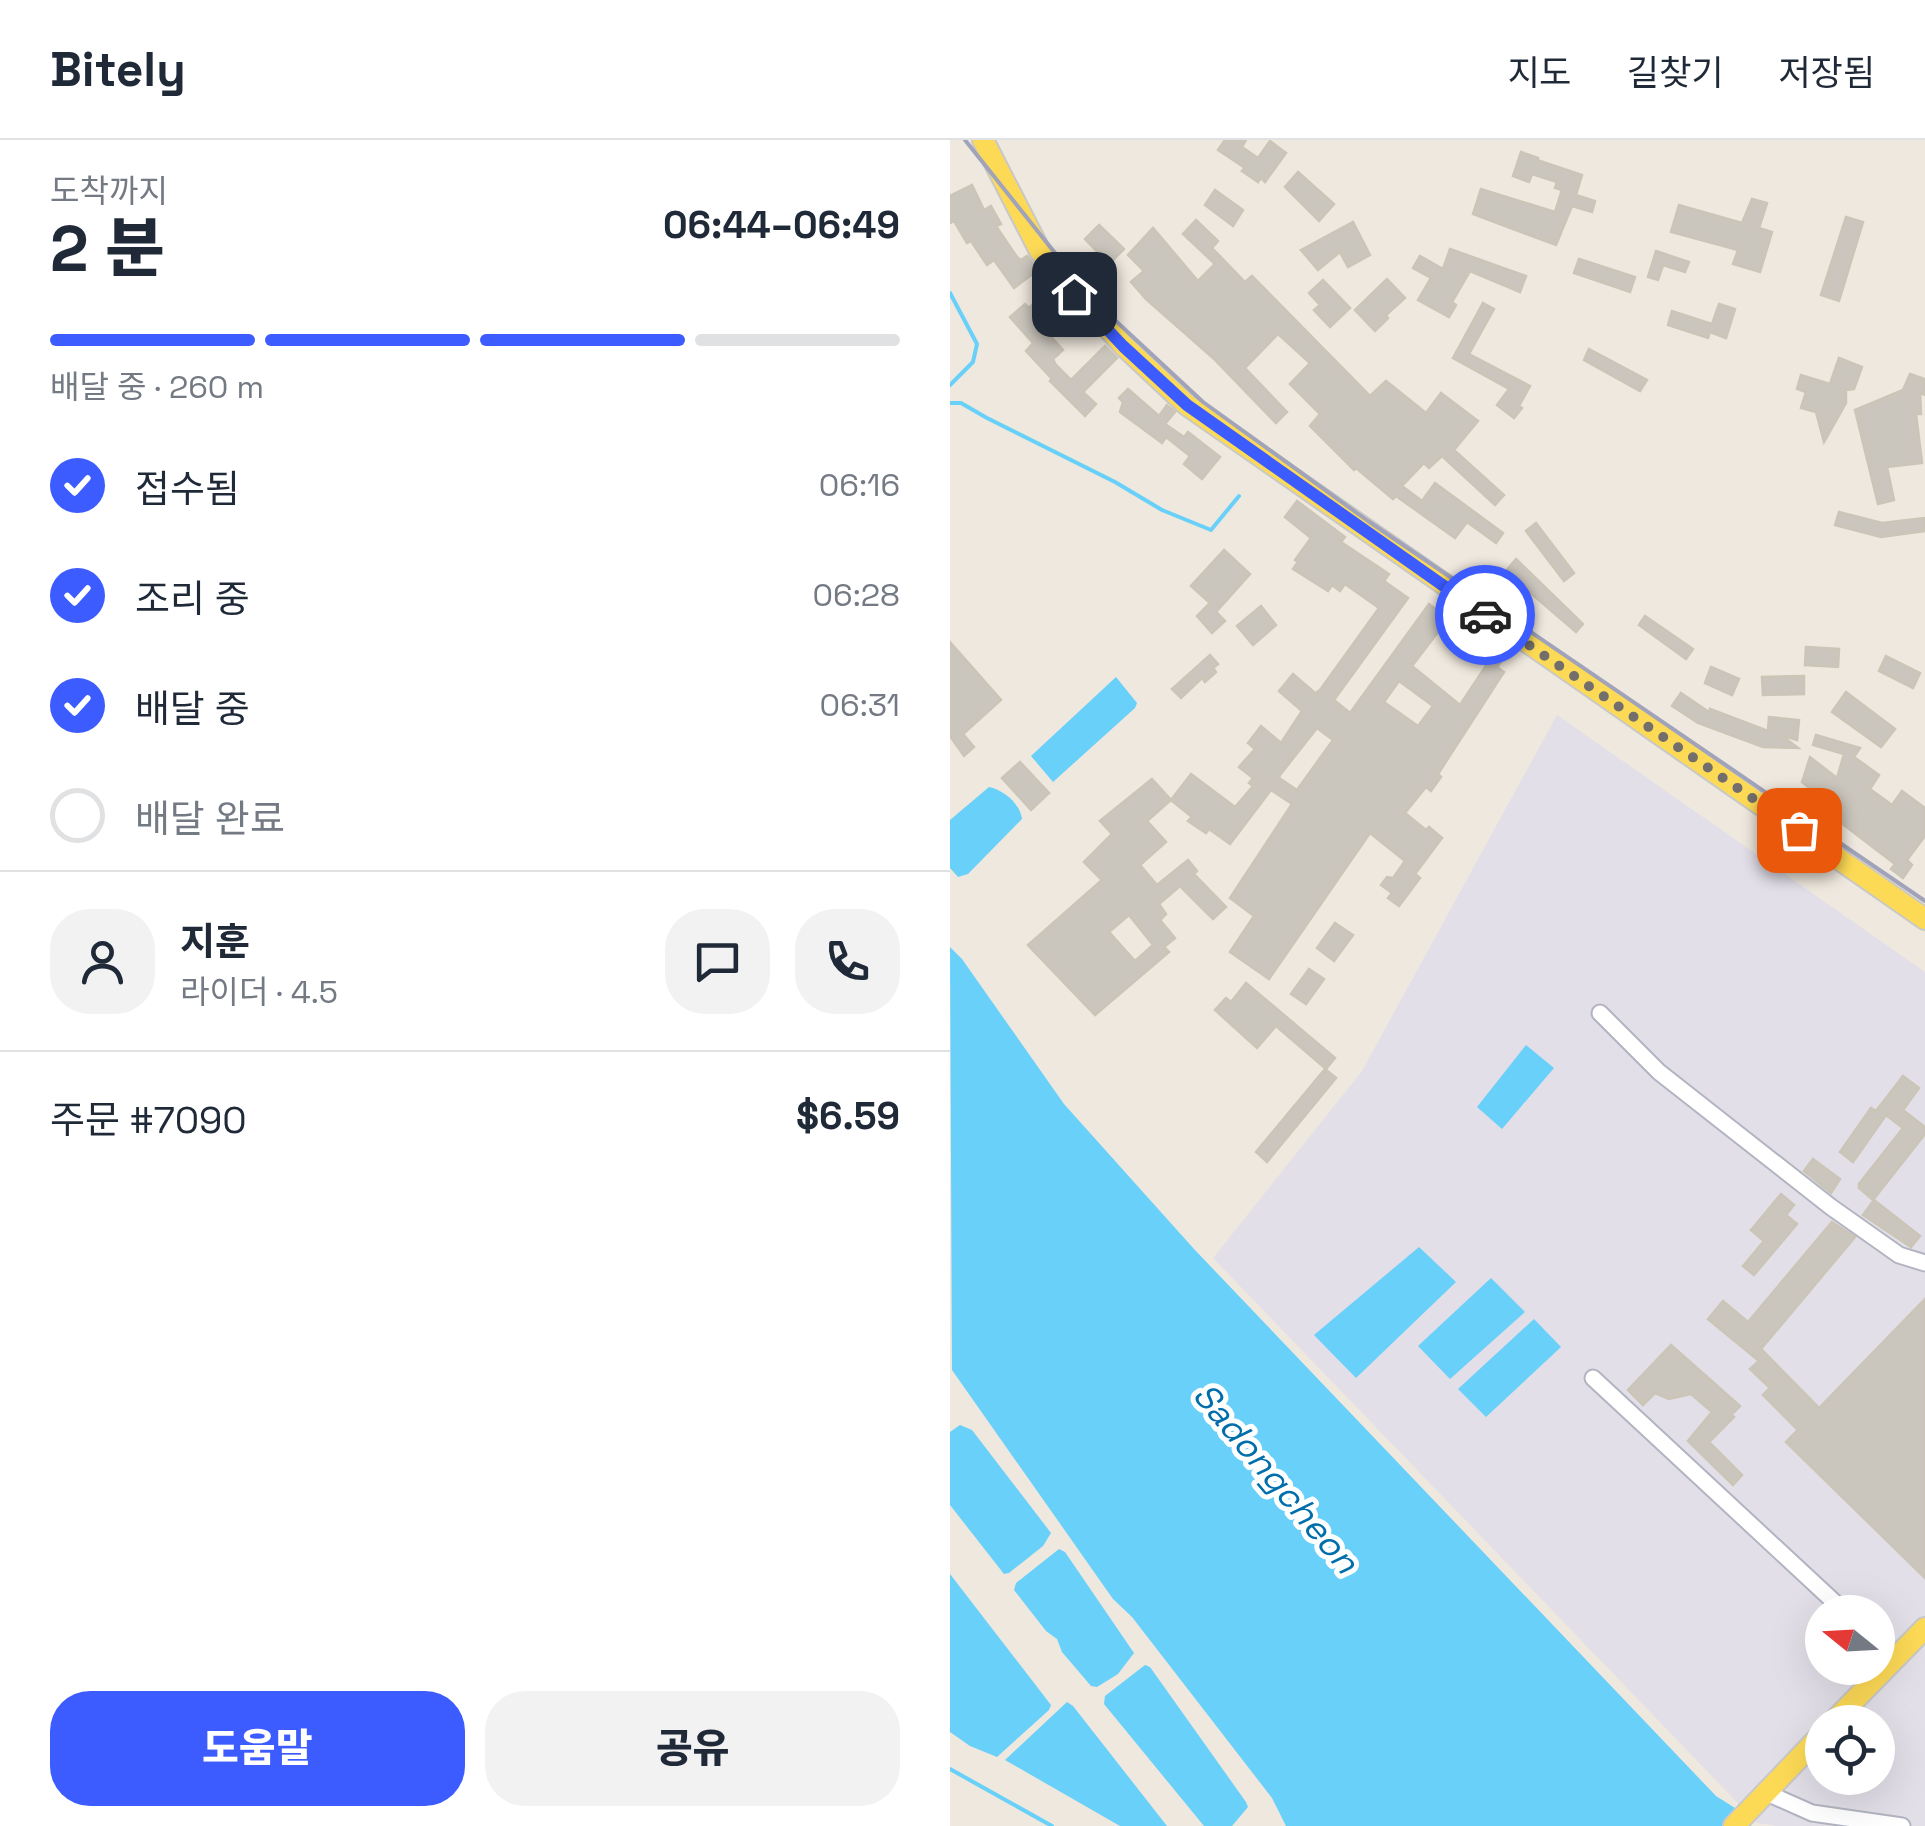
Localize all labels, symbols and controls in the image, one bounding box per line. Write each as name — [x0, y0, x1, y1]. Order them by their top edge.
text: Bitely — [50, 39, 186, 100]
text: 지도 — [1507, 51, 1572, 95]
text: 길찾기 — [1627, 51, 1723, 95]
text: 저장됨 — [1778, 51, 1875, 95]
text: 도착까지 — [50, 171, 168, 211]
text: 06:44–06:49 — [663, 201, 900, 249]
text: 2 분 — [50, 207, 165, 290]
pin — [1032, 252, 1117, 337]
icon: home — [1047, 267, 1102, 322]
text: 배달 중 · 260 m — [50, 367, 264, 407]
icon: check — [50, 458, 105, 513]
text: 접수됨 — [135, 465, 240, 513]
text: 06:16 — [819, 465, 900, 505]
courier — [1435, 565, 1535, 665]
icon: check — [50, 568, 105, 623]
text: 조리 중 — [135, 575, 250, 623]
text: 06:28 — [813, 575, 900, 615]
icon: car — [1458, 588, 1513, 643]
icon: check — [50, 678, 105, 733]
text: 배달 중 — [135, 685, 250, 733]
text: 06:31 — [820, 685, 900, 725]
pin — [1757, 788, 1842, 873]
text: 배달 완료 — [135, 795, 285, 843]
icon: bag — [1772, 803, 1827, 858]
button: person — [50, 909, 155, 1014]
button: chat — [665, 909, 770, 1014]
button: phone — [795, 909, 900, 1014]
text: 지훈 — [180, 918, 250, 966]
text: 라이더 · 4.5 — [180, 972, 338, 1012]
text: $6.59 — [796, 1092, 900, 1140]
text: 주문 #7090 — [50, 1096, 247, 1144]
water label: Sadongcheon — [1183, 1374, 1369, 1583]
north arrow — [1805, 1595, 1895, 1685]
map controls — [1805, 1595, 1895, 1795]
button: 도움말 — [50, 1691, 465, 1806]
button: 공유 — [485, 1691, 900, 1806]
button: locate — [1805, 1705, 1895, 1795]

